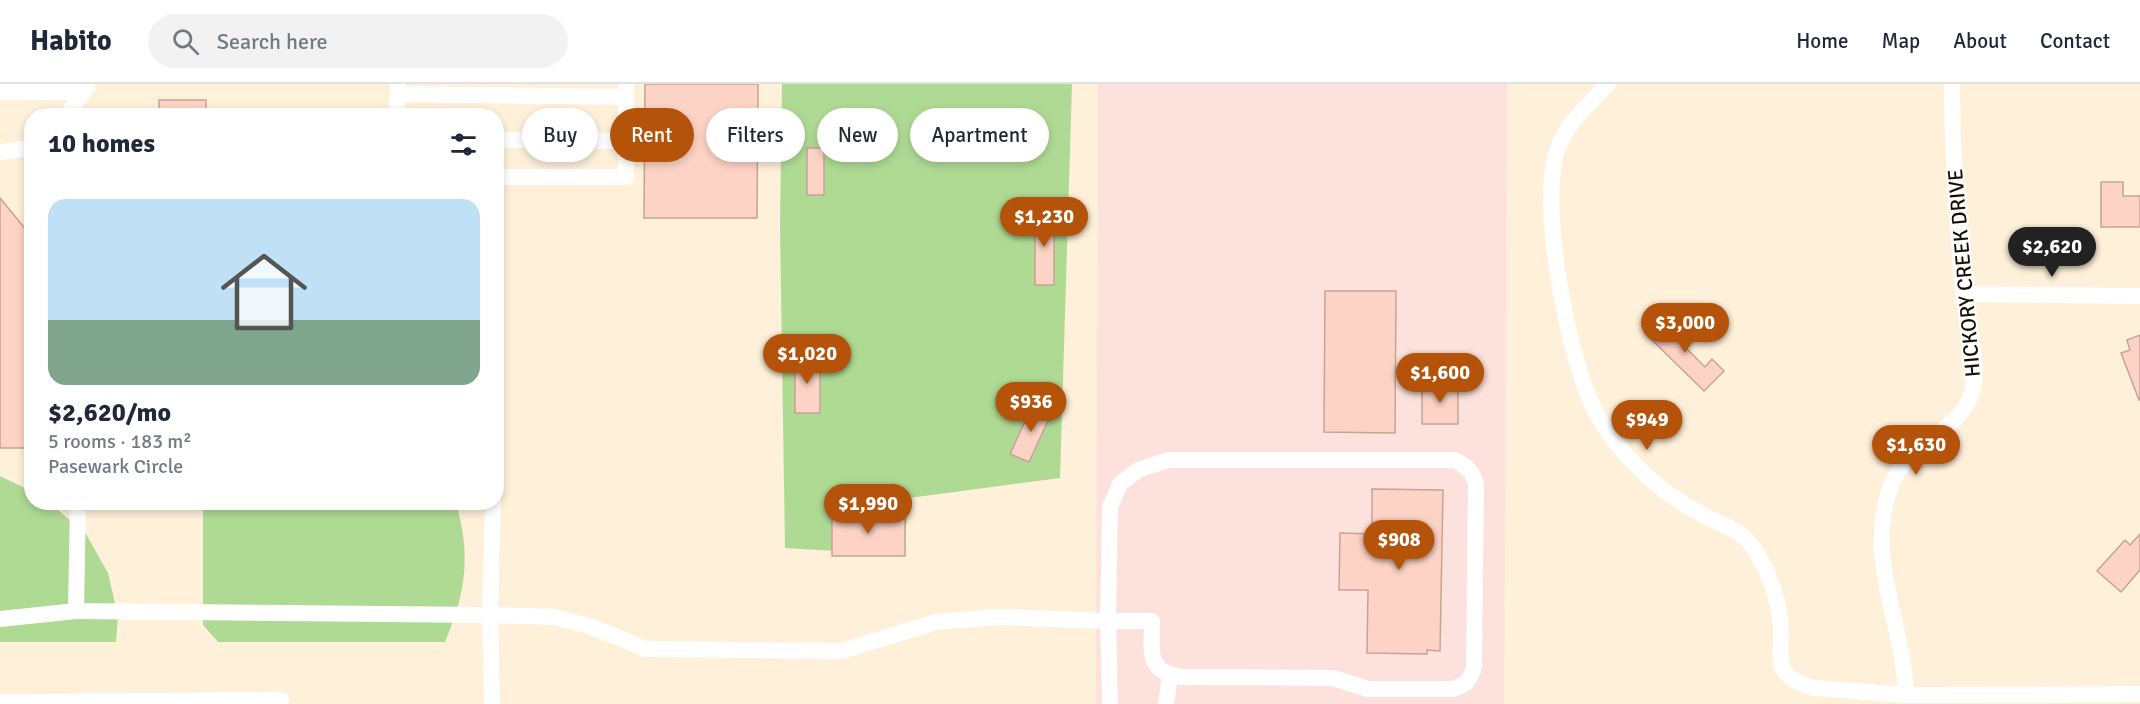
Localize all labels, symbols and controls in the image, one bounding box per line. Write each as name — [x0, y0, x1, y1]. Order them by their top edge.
search box — [148, 14, 568, 68]
text: Habito — [30, 24, 112, 58]
icon: search — [169, 25, 202, 58]
text: Search here — [217, 28, 328, 55]
text: Home — [1796, 28, 1849, 54]
text: Map — [1882, 28, 1920, 54]
text: About — [1953, 28, 2007, 54]
text: Contact — [2040, 28, 2110, 54]
chip: Buy — [522, 108, 598, 162]
chip: Rent — [610, 108, 694, 162]
chip: Filters — [706, 108, 805, 162]
chip: New — [817, 108, 898, 162]
chip: Apartment — [910, 108, 1049, 162]
text: 10 homes — [48, 128, 155, 160]
icon: filters — [447, 128, 480, 161]
street label: HICKORY CREEK DRIVE — [1942, 168, 1986, 378]
pin: $1,230 — [995, 197, 1093, 248]
text: $1,230 — [1014, 204, 1074, 229]
pin: $2,620 — [2003, 227, 2101, 278]
text: $2,620 — [2022, 234, 2082, 259]
icon: home — [210, 238, 318, 346]
pin: $3,000 — [1636, 303, 1734, 354]
text: $3,000 — [1655, 310, 1715, 335]
pin: $1,020 — [758, 334, 856, 385]
text: $1,020 — [777, 341, 837, 366]
pin: $1,600 — [1391, 353, 1489, 404]
text: $1,600 — [1410, 360, 1470, 385]
pin: $936 — [995, 382, 1067, 433]
text: $936 — [1009, 389, 1053, 414]
text: $2,620/mo — [48, 397, 171, 429]
pin: $949 — [1611, 400, 1683, 451]
text: $949 — [1625, 407, 1669, 432]
pin: $1,630 — [1867, 425, 1965, 476]
text: 5 rooms · 183 m² — [48, 429, 192, 454]
text: $1,630 — [1886, 432, 1946, 457]
text: Pasewark Circle — [48, 454, 183, 479]
pin: $1,990 — [819, 484, 917, 535]
text: $1,990 — [838, 491, 898, 516]
pin: $908 — [1363, 520, 1435, 571]
text: $908 — [1377, 527, 1421, 552]

